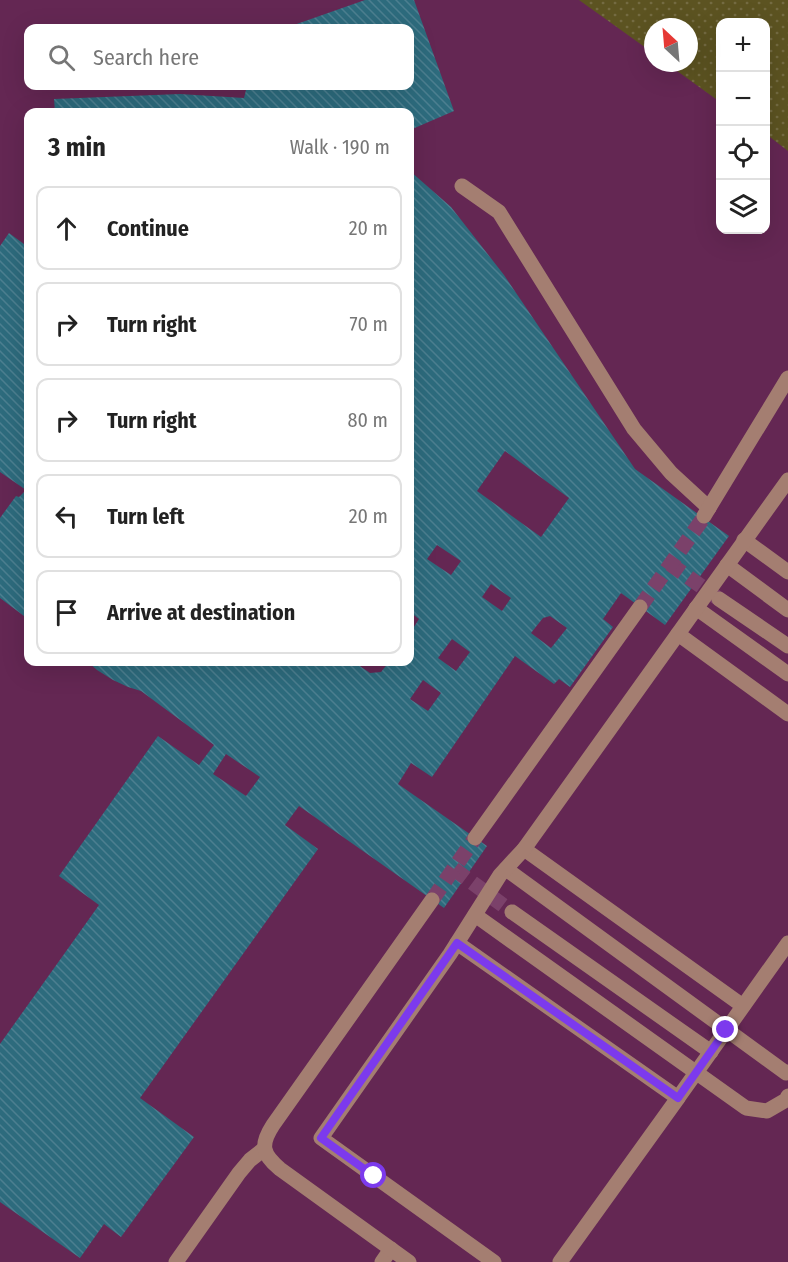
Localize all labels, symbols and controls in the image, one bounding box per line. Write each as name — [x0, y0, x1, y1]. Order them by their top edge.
north arrow — [644, 18, 698, 72]
map controls — [716, 18, 770, 234]
button: + — [716, 18, 770, 72]
search box — [24, 24, 414, 90]
icon: search — [45, 41, 78, 74]
text: Search here — [93, 44, 199, 71]
button: − — [716, 72, 770, 126]
button: locate — [716, 126, 770, 180]
text: 3 min — [48, 132, 106, 163]
text: Walk · 190 m — [290, 135, 390, 159]
button: layers — [716, 180, 770, 234]
icon: ahead — [50, 212, 83, 245]
text: Continue — [107, 215, 189, 242]
text: 20 m — [349, 216, 388, 240]
icon: right — [50, 308, 83, 341]
text: Turn right — [107, 311, 196, 338]
text: 70 m — [350, 312, 388, 336]
icon: right — [50, 404, 83, 437]
text: Turn right — [107, 407, 196, 434]
text: 80 m — [348, 408, 388, 432]
icon: left — [50, 500, 83, 533]
text: Turn left — [107, 503, 185, 530]
text: 20 m — [349, 504, 388, 528]
icon: arrive — [50, 596, 83, 629]
text: Arrive at destination — [107, 599, 295, 626]
route end — [712, 1016, 738, 1042]
route start — [360, 1162, 386, 1188]

